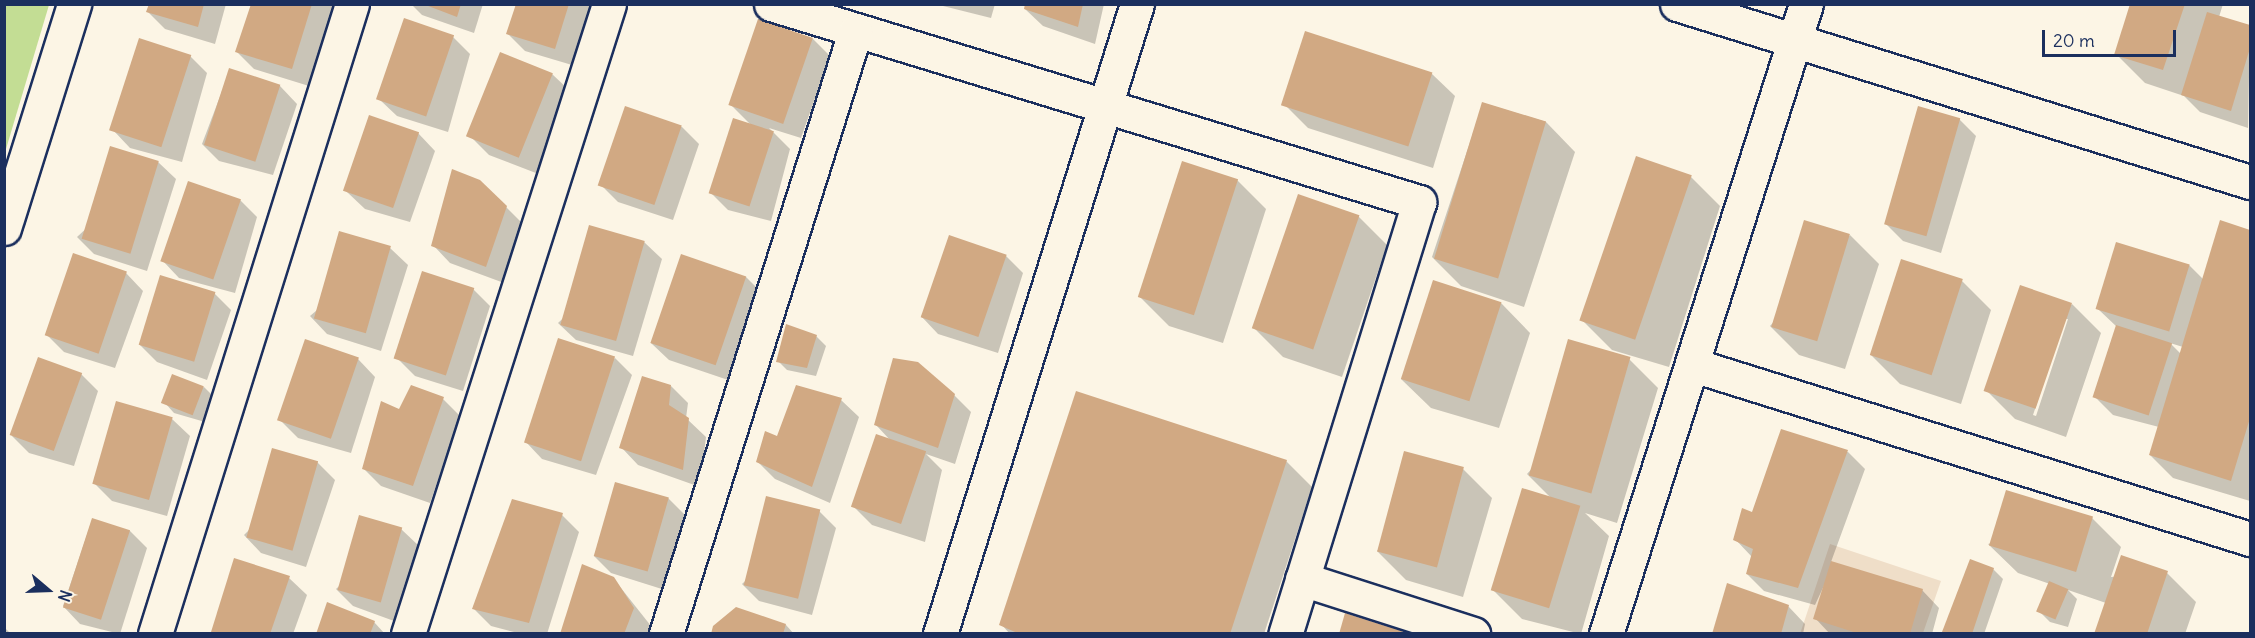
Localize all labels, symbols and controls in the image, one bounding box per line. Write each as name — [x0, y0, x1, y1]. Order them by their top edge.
scale bar — [2045, 18, 2178, 56]
text: 20 m — [2053, 29, 2095, 52]
north arrow — [18, 560, 78, 620]
text: N — [54, 587, 76, 604]

